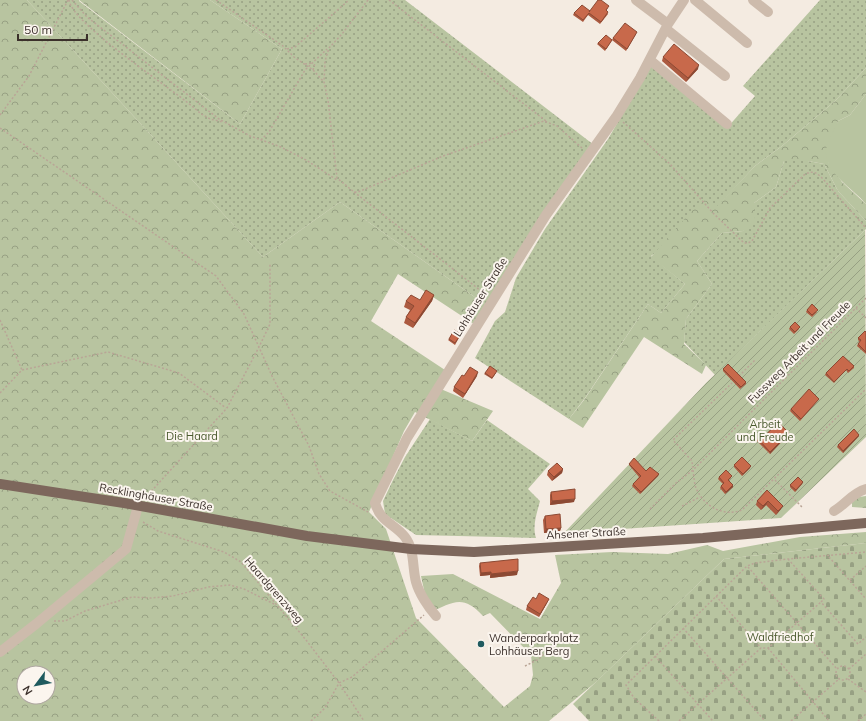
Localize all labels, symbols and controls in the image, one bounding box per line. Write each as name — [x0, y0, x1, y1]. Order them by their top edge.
scale bar — [18, 16, 87, 42]
text: 50 m — [24, 22, 52, 37]
street label: Lohhäuser Straße — [450, 255, 510, 339]
street label: Fussweg Arbeit und Freude — [745, 298, 853, 406]
park label: Arbeit und Freude — [736, 417, 794, 444]
park label: Die Haard — [166, 429, 218, 443]
street label: Recklinghäuser Straße — [98, 480, 214, 514]
street label: Ahsener Straße — [546, 524, 626, 542]
street label: Haardgrenzweg — [242, 554, 306, 626]
park label: Waldfriedhof — [747, 630, 814, 644]
place label: Wanderparkplatz Lohhäuser Berg — [489, 631, 579, 658]
marker: Wanderparkplatz Lohhäuser Berg — [476, 639, 486, 649]
north arrow — [16, 665, 56, 705]
text: N — [19, 683, 36, 698]

